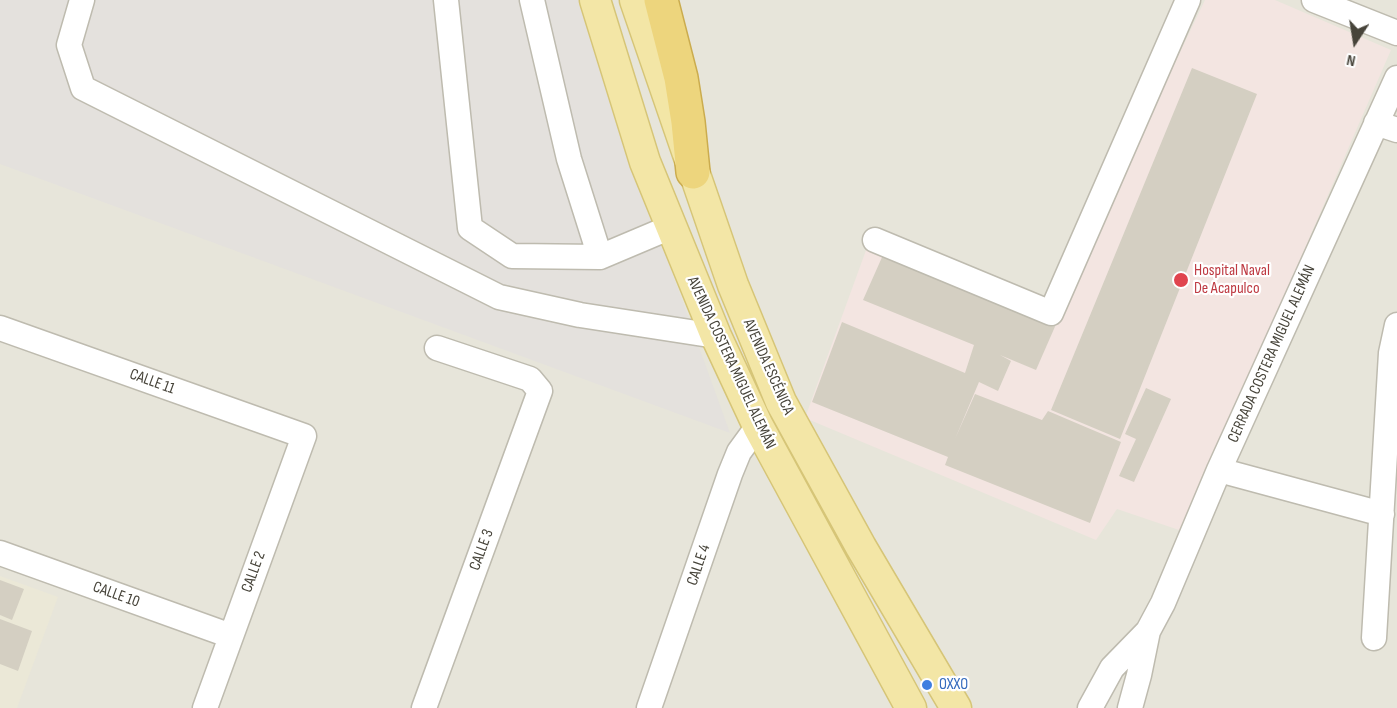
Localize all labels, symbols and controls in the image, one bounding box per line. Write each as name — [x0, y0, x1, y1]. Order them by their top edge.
north arrow — [1325, 12, 1385, 72]
text: N — [1345, 50, 1357, 70]
place label: Hospital Naval De Acapulco — [1194, 261, 1270, 299]
street label: CERRADA COSTERA MIGUEL ALEMÁN — [1224, 262, 1320, 446]
marker: Hospital Naval De Acapulco — [1172, 271, 1190, 289]
street label: AVENIDA COSTERA MIGUEL ALEMÁN — [683, 274, 779, 452]
street label: AVENIDA ESCÉNICA — [738, 316, 798, 418]
street label: CALLE 11 — [127, 365, 177, 399]
street label: CALLE 3 — [466, 527, 498, 573]
street label: CALLE 4 — [683, 542, 715, 588]
street label: CALLE 2 — [238, 549, 270, 595]
street label: CALLE 10 — [90, 578, 142, 612]
place label: OXXO — [939, 675, 968, 695]
marker: OXXO — [920, 678, 934, 692]

